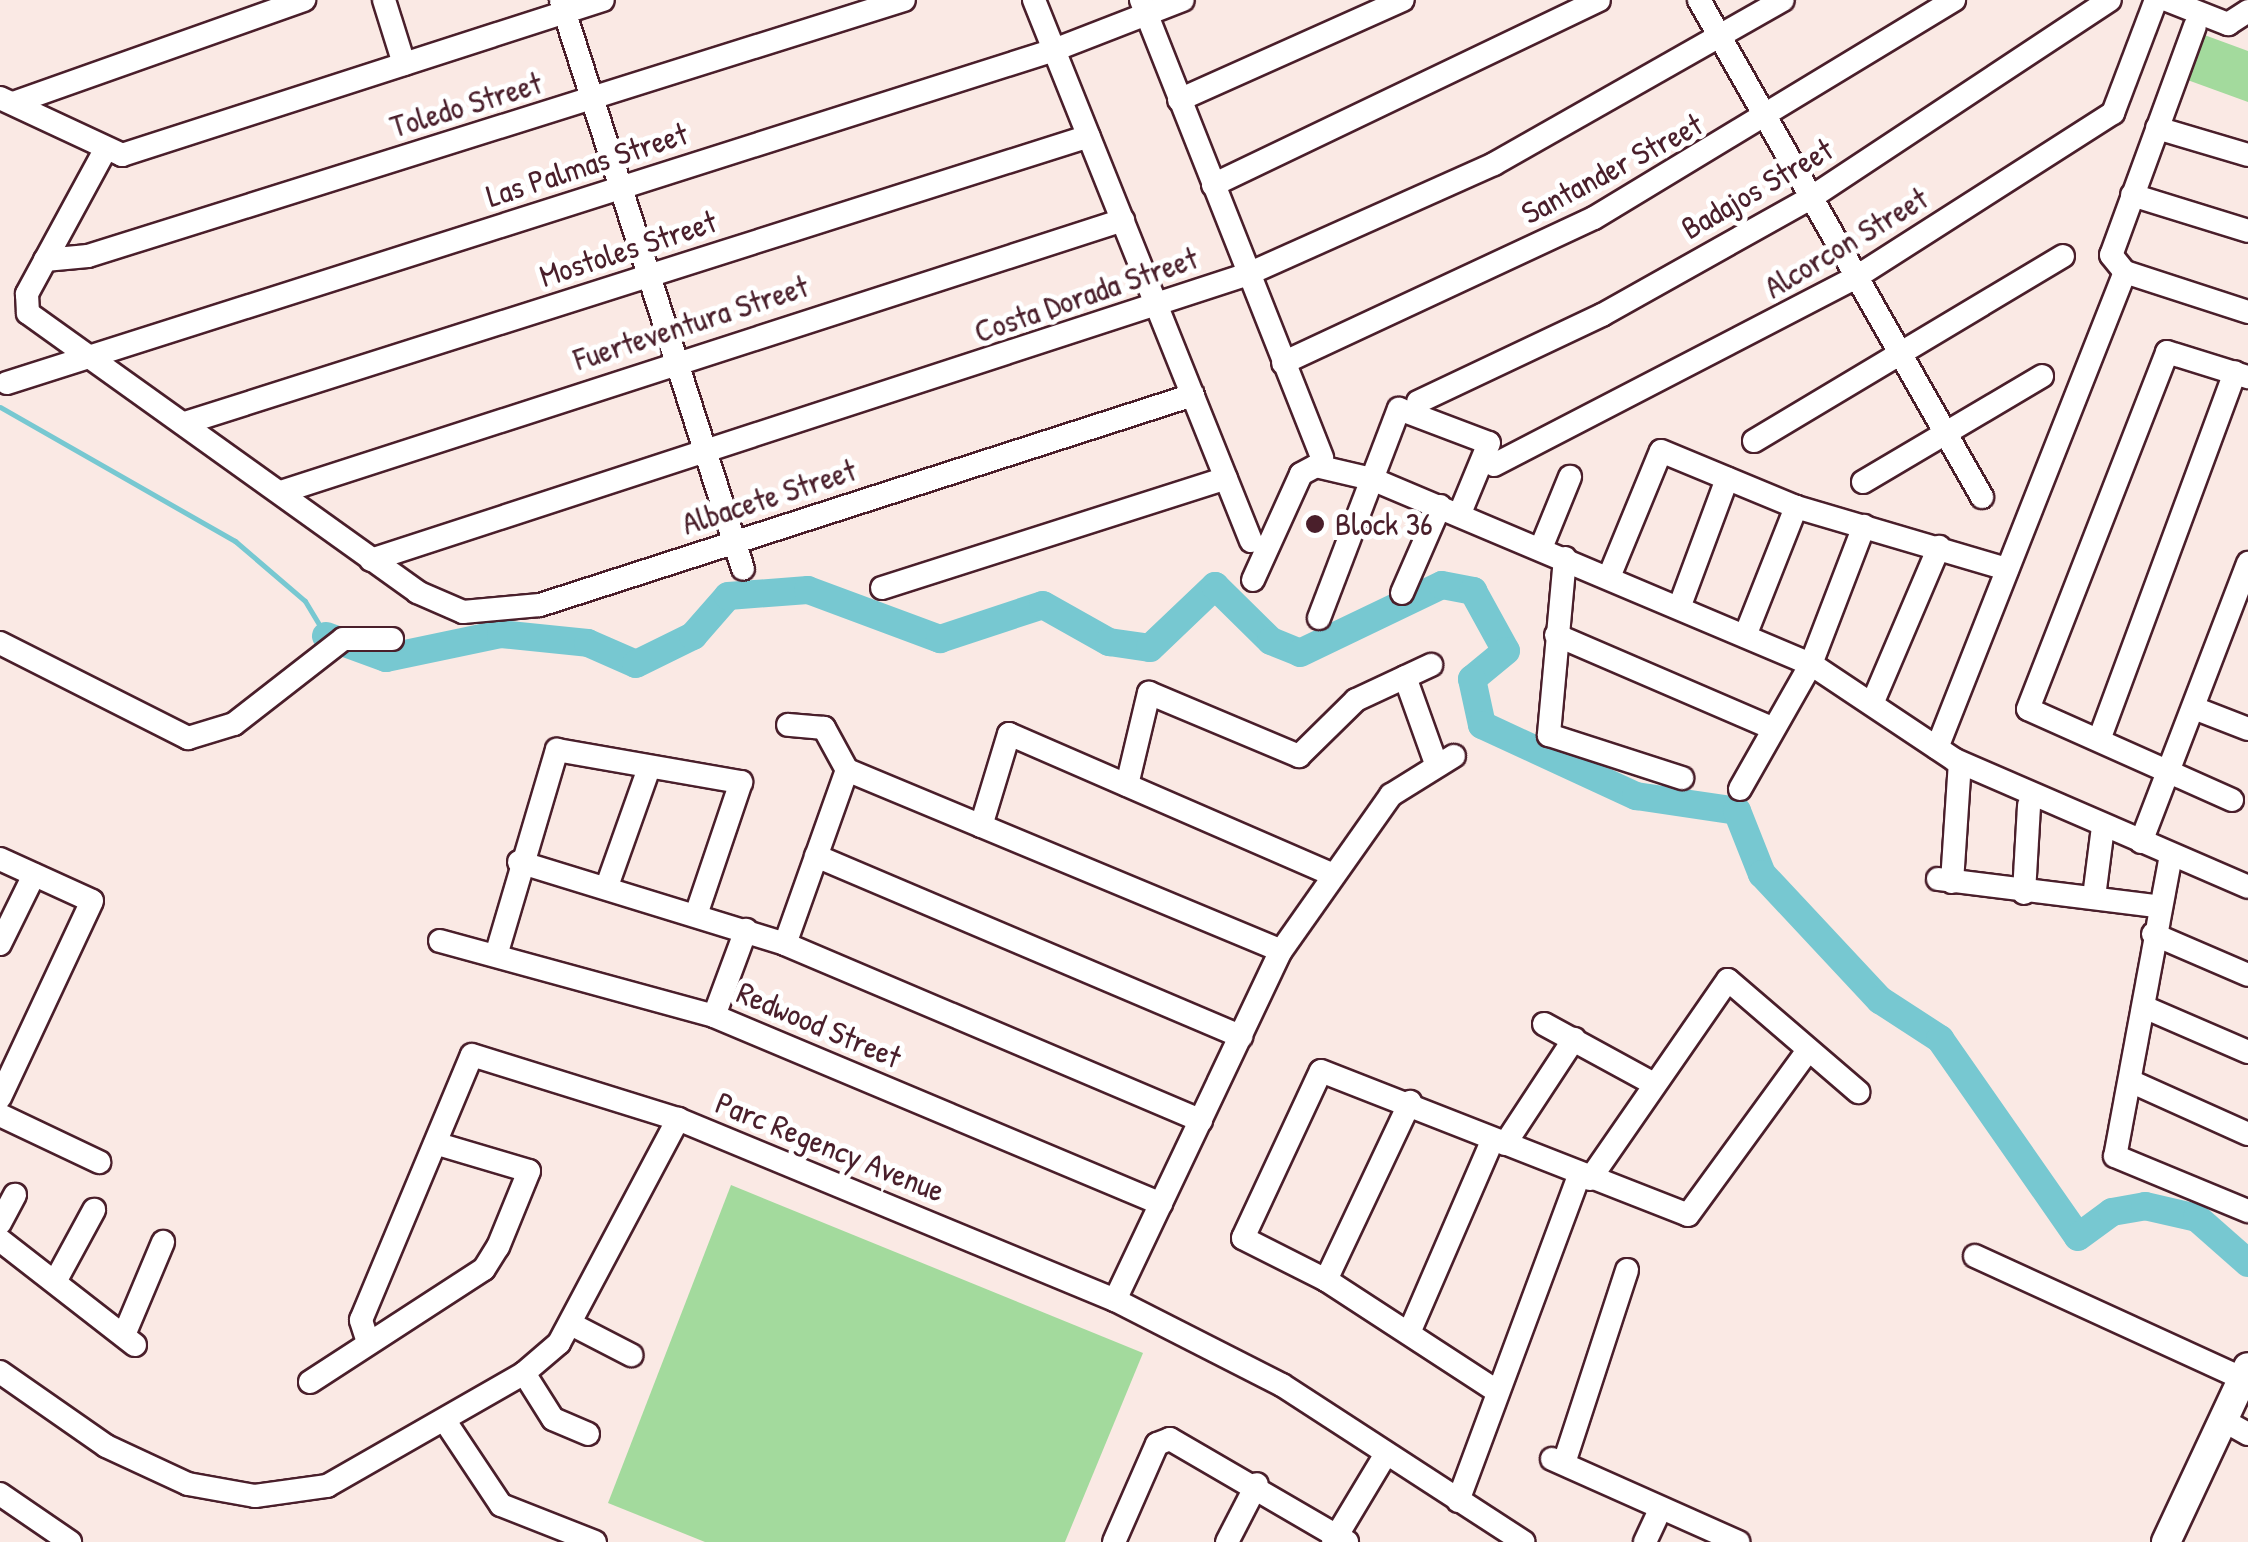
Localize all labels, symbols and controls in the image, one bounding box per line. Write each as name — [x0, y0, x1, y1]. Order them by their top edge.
street label: Toledo Street — [386, 64, 546, 146]
street label: Santander Street — [1515, 105, 1709, 233]
street label: Las Palmas Street — [482, 114, 692, 216]
street label: Badajos Street — [1674, 130, 1840, 248]
street label: Alcorcon Street — [1758, 179, 1934, 307]
street label: Mostoles Street — [535, 202, 721, 296]
street label: Costa Dorada Street — [969, 239, 1203, 351]
street label: Fuerteventura Street — [569, 267, 813, 379]
street label: Albacete Street — [677, 451, 861, 543]
place label: Block 36 — [1335, 505, 1433, 543]
marker: Block 36 — [1304, 513, 1326, 535]
street label: Redwood Street — [731, 973, 907, 1077]
street label: Parc Regency Avenue — [710, 1084, 950, 1210]

